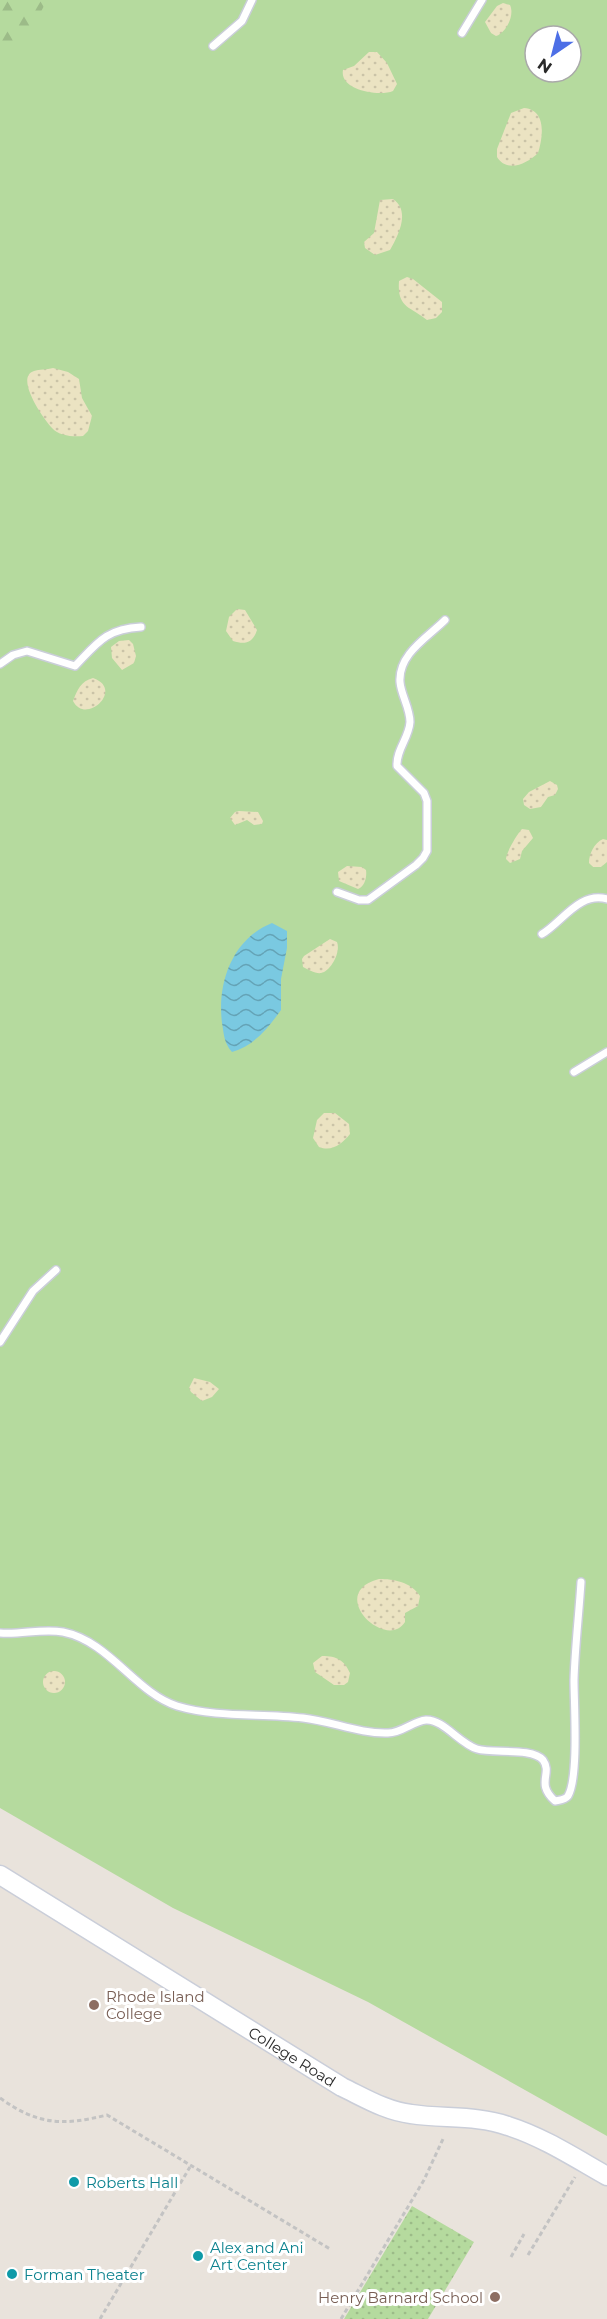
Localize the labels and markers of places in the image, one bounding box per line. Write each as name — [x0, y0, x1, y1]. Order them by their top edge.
place label: Rhode Island College — [106, 1987, 205, 2023]
marker: Rhode Island College — [87, 1998, 101, 2012]
place label: Roberts Hall — [86, 2173, 178, 2192]
marker: Roberts Hall — [67, 2175, 81, 2189]
place label: Alex and Ani Art Center — [210, 2238, 304, 2274]
marker: Alex and Ani Art Center — [191, 2249, 205, 2263]
place label: Forman Theater — [24, 2265, 145, 2284]
marker: Forman Theater — [5, 2267, 19, 2281]
place label: Henry Barnard School — [318, 2288, 483, 2307]
marker: Henry Barnard School — [488, 2290, 502, 2304]

